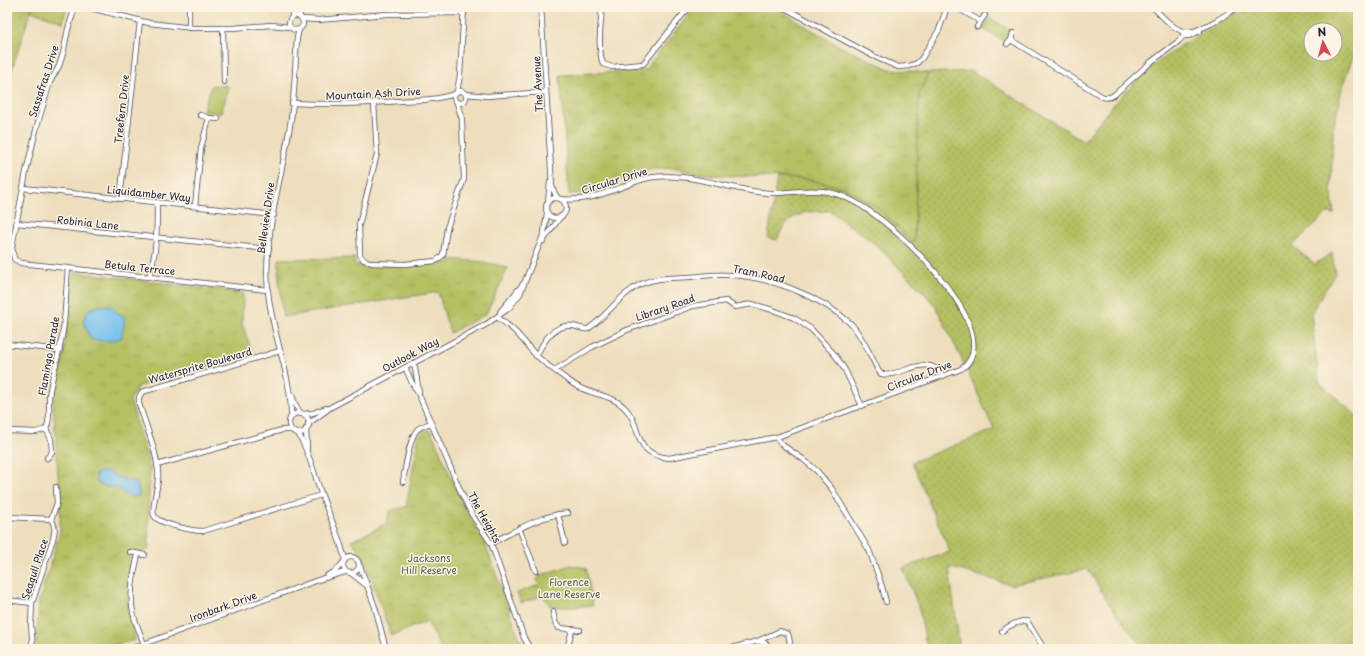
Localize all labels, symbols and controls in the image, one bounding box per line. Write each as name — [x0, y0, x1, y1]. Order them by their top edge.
north arrow — [1303, 22, 1343, 62]
text: N — [1317, 23, 1327, 40]
street label: Sassafras Drive — [24, 43, 62, 119]
street label: The Avenue — [528, 55, 546, 112]
street label: Treefern Drive — [110, 74, 132, 144]
street label: Mountain Ash Drive — [325, 83, 421, 103]
street label: Circular Drive — [579, 163, 649, 197]
street label: Liquidamber Way — [106, 181, 192, 205]
street label: Belleview Drive — [253, 181, 277, 255]
street label: Robinia Lane — [56, 211, 120, 233]
street label: Betula Terrace — [104, 256, 176, 278]
street label: Tram Road — [732, 260, 787, 286]
street label: Library Road — [633, 290, 697, 325]
street label: Flamingo Parade — [34, 315, 62, 397]
street label: Outlook Way — [379, 333, 441, 375]
street label: Watersprite Boulevard — [146, 343, 254, 387]
street label: Circular Drive — [885, 356, 953, 394]
street label: The Heights — [465, 489, 505, 546]
street label: Seagull Place — [17, 537, 51, 601]
park label: Jacksons Hill Reserve — [401, 550, 457, 577]
park label: Florence Lane Reserve — [538, 574, 600, 601]
street label: Ironbark Drive — [187, 587, 259, 625]

